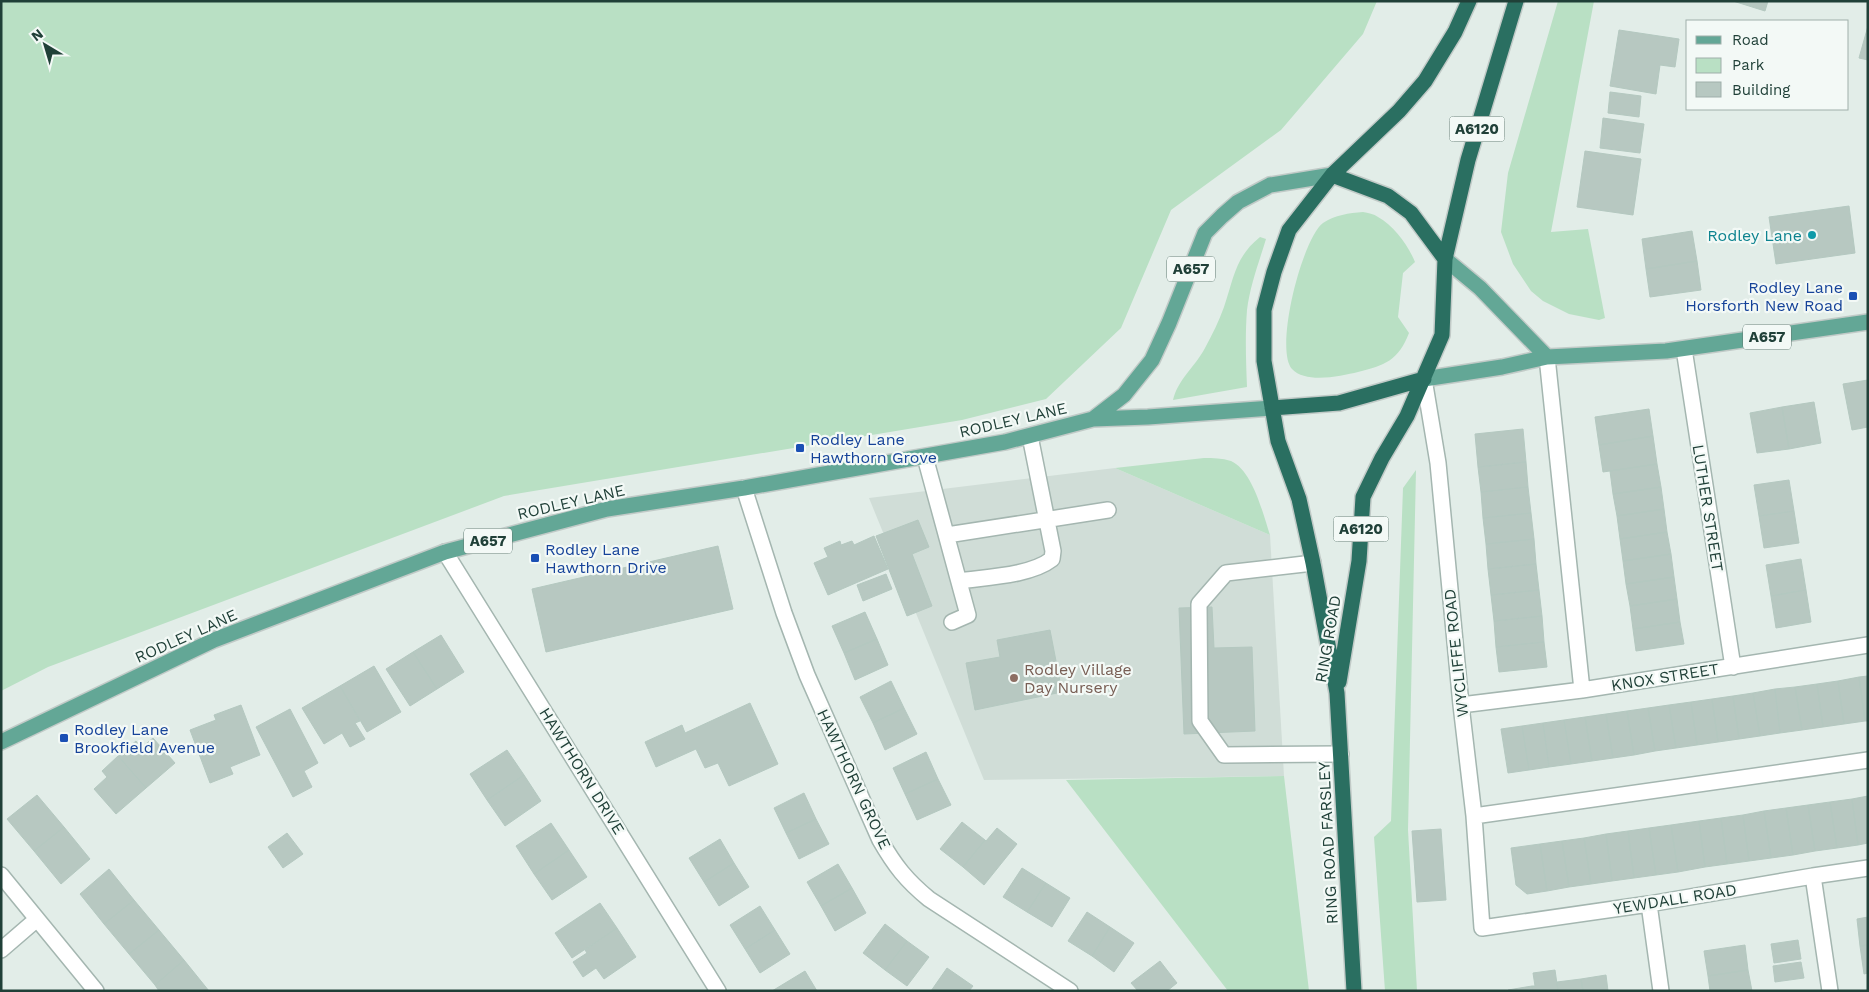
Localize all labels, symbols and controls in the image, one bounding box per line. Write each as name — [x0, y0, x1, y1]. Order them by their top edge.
north arrow — [20, 20, 70, 70]
legend — [1686, 20, 1849, 110]
text: N — [28, 25, 46, 44]
text: Road — [1732, 31, 1769, 49]
text: Park — [1732, 56, 1765, 74]
text: Building — [1732, 81, 1790, 99]
road number: A6120 — [1450, 116, 1504, 142]
place label: Rodley Lane — [1707, 226, 1802, 245]
marker: Rodley Lane — [1806, 229, 1818, 241]
road number: A657 — [1167, 256, 1215, 282]
place label: Rodley Lane Horsforth New Road — [1685, 278, 1843, 315]
marker: Rodley Lane Horsforth New Road — [1847, 290, 1859, 302]
road number: A657 — [1743, 324, 1791, 350]
street label: RODLEY LANE — [957, 398, 1069, 442]
place label: Rodley Lane Hawthorn Grove — [810, 430, 937, 467]
marker: Rodley Lane Hawthorn Grove — [794, 442, 806, 454]
street label: LUTHER STREET — [1689, 443, 1727, 573]
street label: RODLEY LANE — [515, 480, 627, 524]
road number: A6120 — [1334, 516, 1388, 542]
road number: A657 — [464, 528, 512, 554]
place label: Rodley Lane Hawthorn Drive — [545, 540, 667, 577]
marker: Rodley Lane Hawthorn Drive — [529, 552, 541, 564]
street label: WYCLIFFE ROAD — [1440, 588, 1472, 718]
street label: RING ROAD — [1311, 594, 1345, 684]
street label: RODLEY LANE — [132, 605, 240, 667]
street label: KNOX STREET — [1610, 659, 1721, 695]
place label: Rodley Village Day Nursery — [1024, 660, 1132, 697]
marker: Rodley Village Day Nursery — [1008, 672, 1020, 684]
street label: HAWTHORN DRIVE — [535, 704, 629, 838]
street label: HAWTHORN GROVE — [813, 706, 895, 852]
place label: Rodley Lane Brookfield Avenue — [74, 720, 215, 757]
marker: Rodley Lane Brookfield Avenue — [58, 732, 70, 744]
street label: RING ROAD FARSLEY — [1314, 761, 1342, 925]
street label: YEWDALL ROAD — [1612, 880, 1738, 918]

